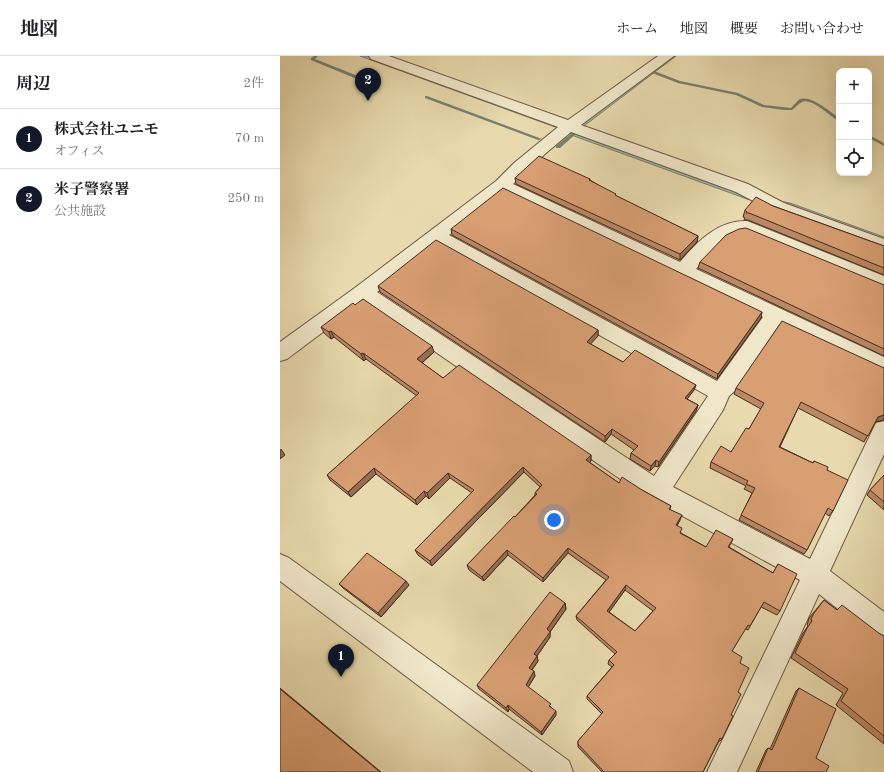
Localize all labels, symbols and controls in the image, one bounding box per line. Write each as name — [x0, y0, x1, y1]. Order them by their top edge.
text: 地図 — [20, 21, 58, 40]
text: ホーム — [616, 22, 658, 36]
text: 地図 — [680, 22, 708, 36]
text: 概要 — [730, 22, 758, 36]
text: お問い合わせ — [780, 22, 864, 36]
pin: 2 — [355, 68, 381, 101]
map controls — [836, 68, 872, 176]
button: + — [836, 68, 872, 104]
text: 周辺 — [16, 76, 50, 93]
text: 2件 — [243, 77, 264, 90]
button: − — [836, 104, 872, 140]
text: 株式会社ユニモ — [54, 123, 159, 138]
text: 1 — [25, 132, 33, 145]
text: 70 m — [235, 132, 264, 145]
button: locate — [836, 140, 872, 176]
text: オフィス — [54, 145, 105, 158]
text: 米子警察署 — [54, 183, 129, 198]
text: 2 — [25, 192, 33, 205]
text: 250 m — [227, 192, 264, 205]
text: 公共施設 — [54, 205, 106, 218]
your location — [544, 510, 564, 530]
pin: 1 — [328, 644, 354, 677]

